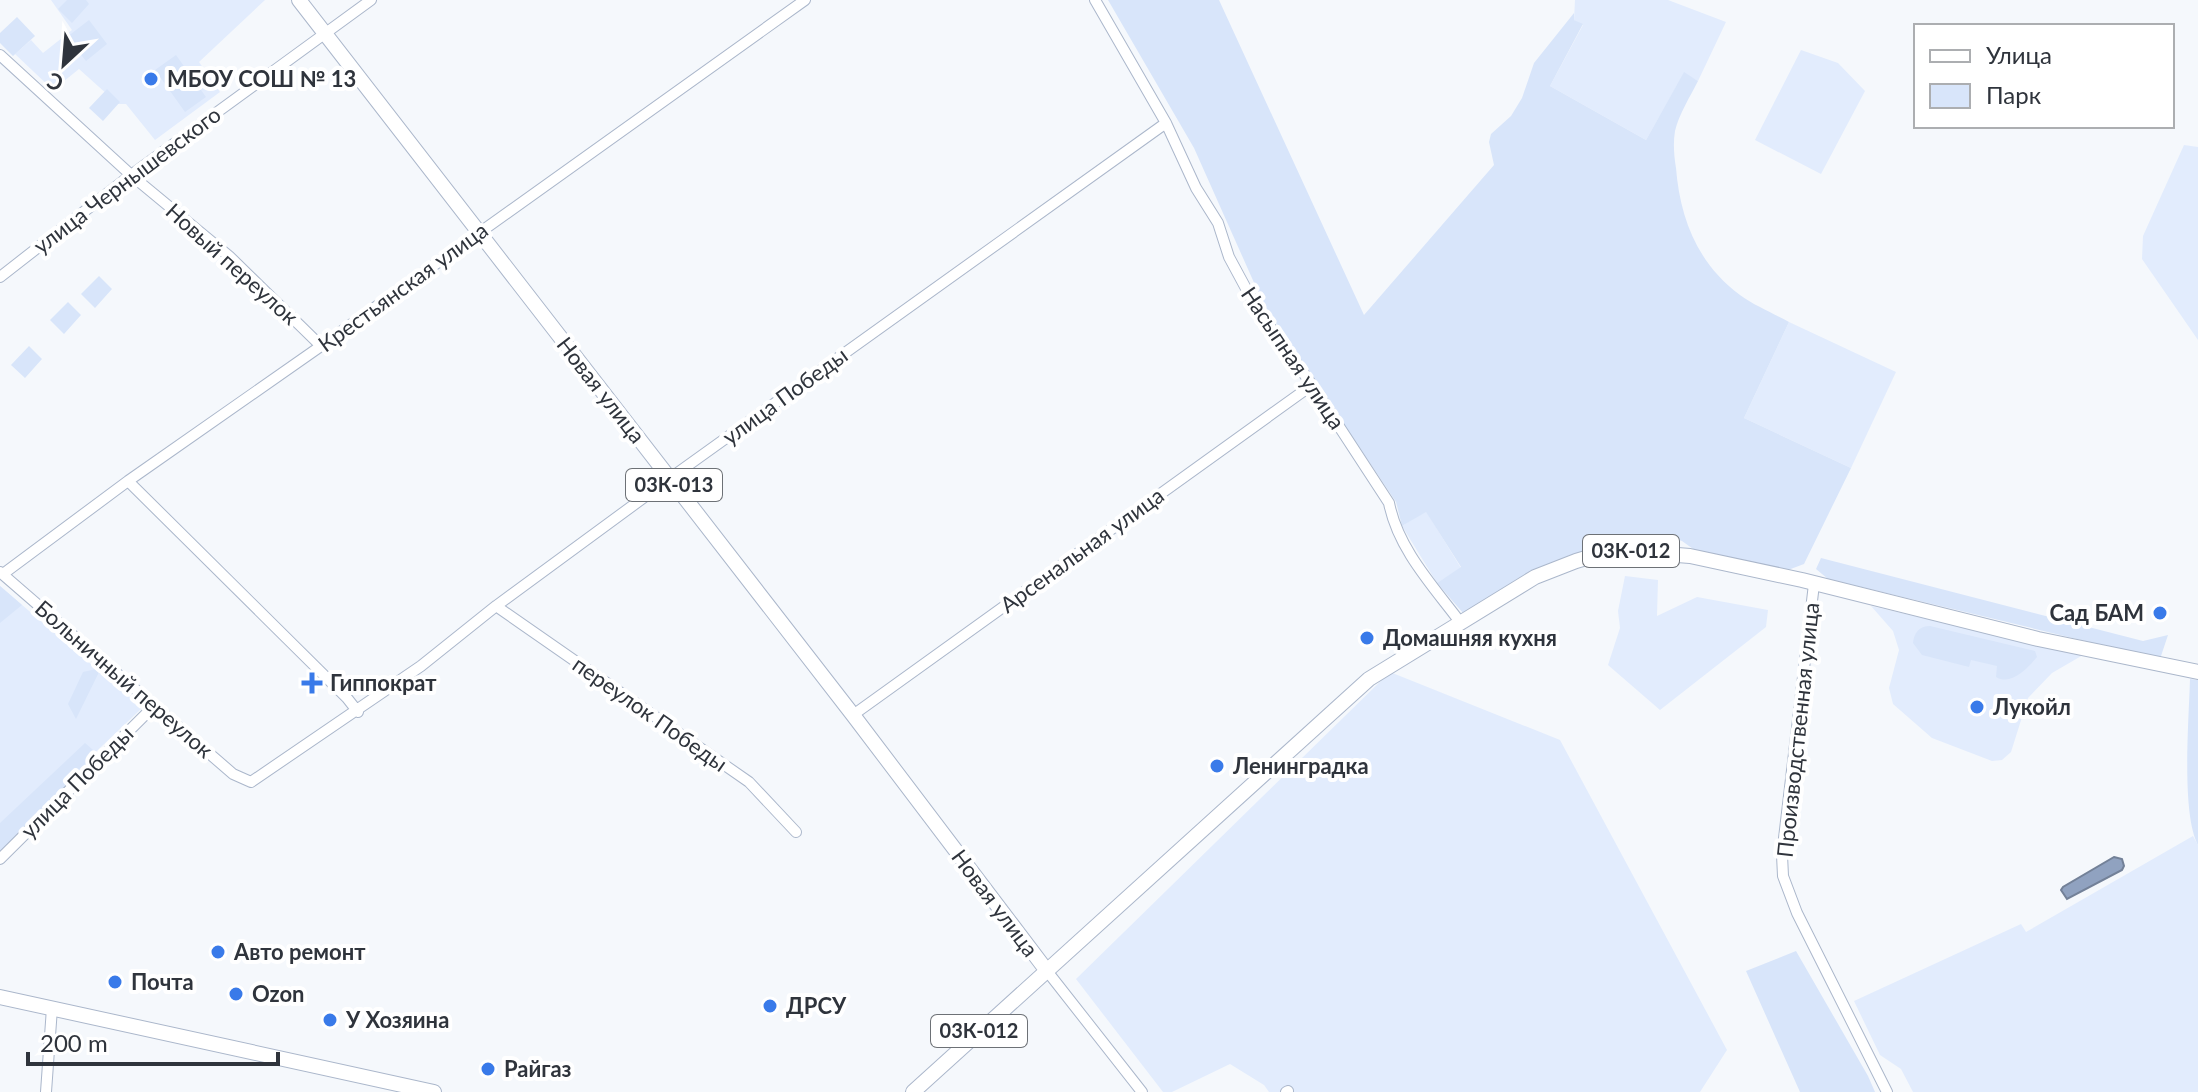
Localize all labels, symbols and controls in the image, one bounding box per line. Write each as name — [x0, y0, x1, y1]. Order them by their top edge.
north arrow — [24, 24, 104, 104]
legend — [1914, 24, 2174, 128]
text: Улица — [1986, 40, 2052, 69]
place label: МБОУ СОШ № 13 — [167, 65, 356, 92]
text: С — [42, 67, 67, 98]
marker: МБОУ СОШ № 13 — [142, 70, 160, 88]
text: Парк — [1986, 80, 2042, 109]
street label: улица Чернышевского — [28, 100, 226, 259]
street label: Новый переулок — [161, 197, 305, 331]
street label: Крестьянская улица — [313, 216, 493, 357]
street label: Насыпная улица — [1236, 281, 1351, 434]
street label: Новая улица — [552, 331, 651, 448]
street label: улица Победы — [717, 341, 852, 450]
road number: 03К-013 — [626, 469, 722, 501]
street label: Арсенальная улица — [995, 481, 1169, 618]
road number: 03К-012 — [1583, 535, 1679, 567]
street label: Больничный переулок — [30, 594, 219, 764]
place label: Сад БАМ — [2049, 599, 2144, 626]
street label: Производственная улица — [1771, 601, 1824, 859]
marker: Сад БАМ — [2151, 604, 2169, 622]
place label: Домашняя кухня — [1383, 624, 1557, 651]
marker: Домашняя кухня — [1358, 629, 1376, 647]
street label: переулок Победы — [568, 650, 733, 777]
place label: Гиппократ — [330, 669, 437, 696]
marker: Гиппократ — [301, 672, 323, 694]
place label: Лукойл — [1992, 693, 2071, 720]
marker: Лукойл — [1968, 698, 1986, 716]
street label: улица Победы — [15, 720, 138, 843]
place label: Ленинградка — [1232, 752, 1369, 779]
marker: Ленинградка — [1208, 757, 1226, 775]
street label: Новая улица — [946, 844, 1045, 962]
place label: Авто ремонт — [233, 938, 366, 965]
marker: Авто ремонт — [209, 943, 227, 961]
place label: Почта — [131, 968, 194, 995]
marker: Почта — [106, 973, 124, 991]
place label: Ozon — [252, 980, 305, 1007]
marker: Ozon — [227, 985, 245, 1003]
place label: ДРСУ — [786, 992, 847, 1019]
marker: ДРСУ — [761, 997, 779, 1015]
place label: У Хозяина — [345, 1006, 449, 1033]
marker: У Хозяина — [321, 1011, 339, 1029]
road number: 03К-012 — [931, 1015, 1027, 1047]
scale bar — [28, 1016, 278, 1066]
text: 200 m — [40, 1028, 108, 1057]
place label: Райгаз — [504, 1055, 572, 1082]
marker: Райгаз — [479, 1060, 497, 1078]

